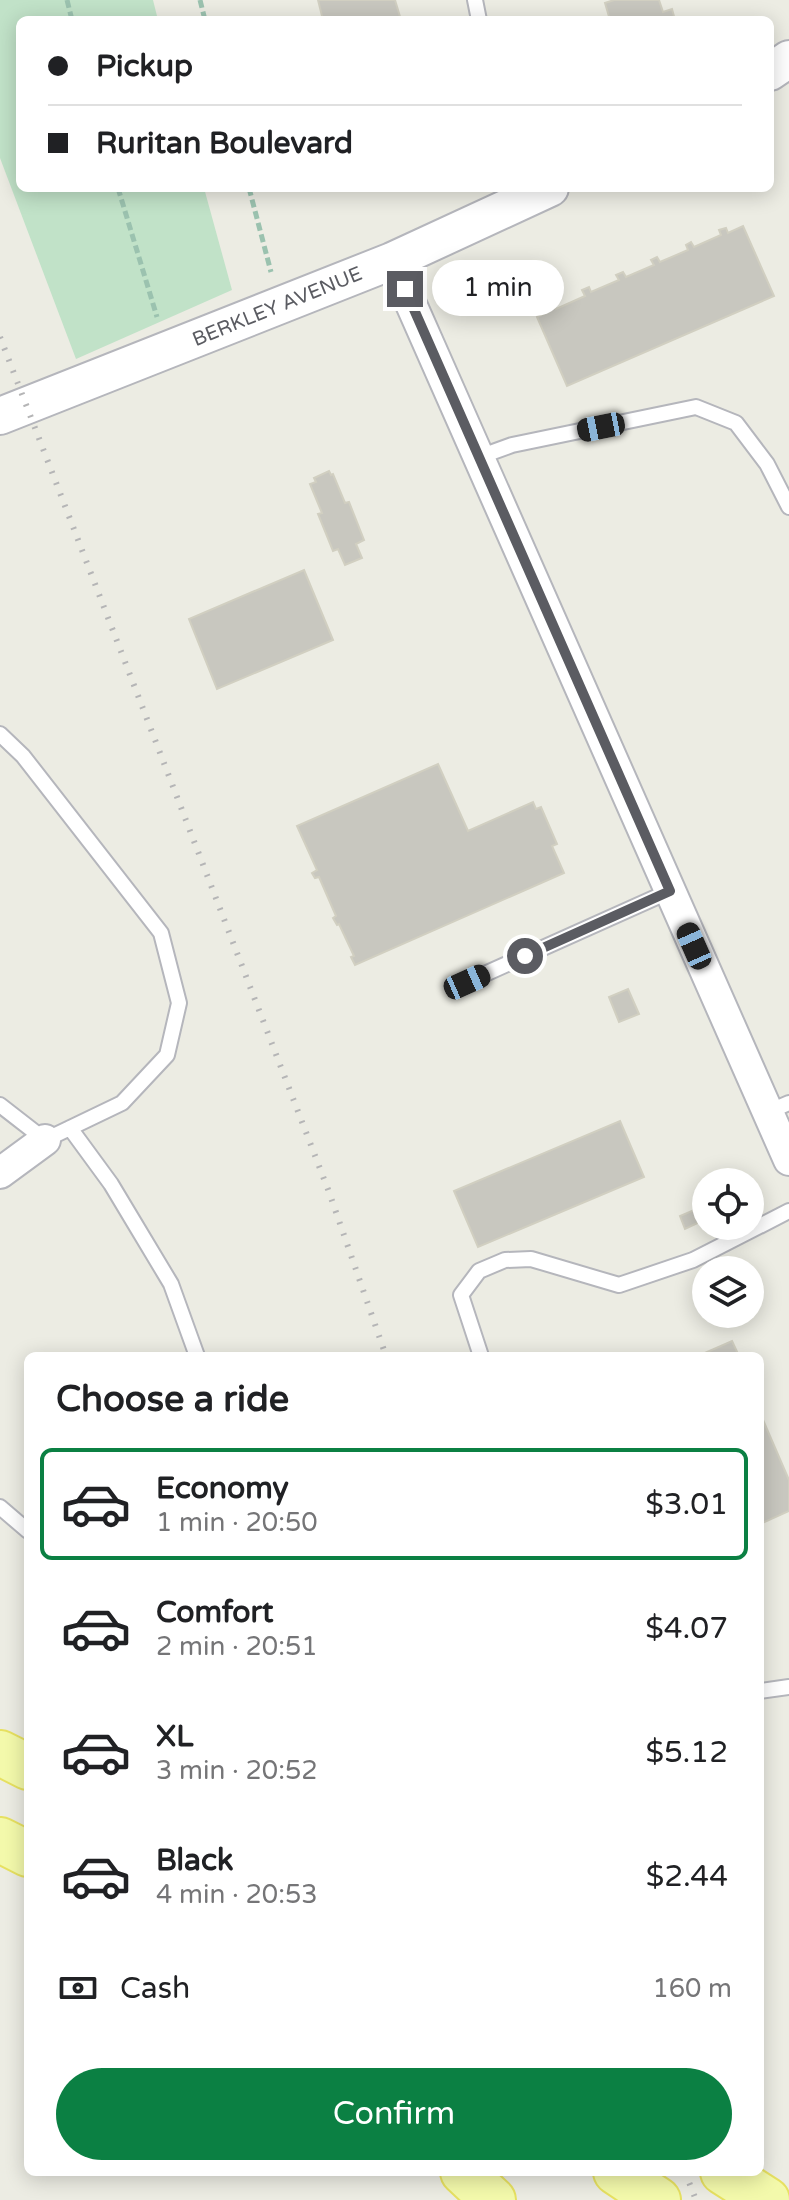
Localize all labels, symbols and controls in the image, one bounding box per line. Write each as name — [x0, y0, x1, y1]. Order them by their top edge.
text: Pickup — [96, 48, 193, 85]
text: Ruritan Boulevard — [96, 125, 353, 162]
callout: 1 min — [433, 261, 565, 317]
street label: BERKLEY AVENUE — [189, 262, 366, 352]
route end — [387, 271, 423, 307]
text: 1 min — [463, 272, 533, 303]
car — [575, 411, 627, 443]
car — [673, 919, 715, 973]
route start — [507, 938, 543, 974]
car — [440, 961, 494, 1003]
map controls — [692, 1168, 764, 1328]
button: locate — [692, 1168, 764, 1240]
button: layers — [692, 1256, 764, 1328]
text: Choose a ride — [56, 1378, 289, 1421]
icon: car — [60, 1468, 132, 1540]
text: Economy — [156, 1470, 289, 1507]
text: $3.01 — [645, 1486, 728, 1523]
text: 1 min · 20:50 — [156, 1507, 318, 1538]
icon: car — [60, 1592, 132, 1664]
text: Comfort — [156, 1594, 274, 1631]
text: $4.07 — [645, 1610, 728, 1647]
text: 2 min · 20:51 — [156, 1631, 318, 1662]
icon: car — [60, 1716, 132, 1788]
text: XL — [156, 1718, 193, 1755]
text: $5.12 — [646, 1734, 728, 1771]
text: 3 min · 20:52 — [156, 1755, 318, 1786]
icon: car — [60, 1840, 132, 1912]
text: Black — [156, 1842, 233, 1879]
text: $2.44 — [646, 1858, 728, 1895]
text: 4 min · 20:53 — [156, 1879, 318, 1910]
icon: cash — [56, 1966, 100, 2010]
text: Cash — [120, 1970, 190, 2007]
text: 160 m — [652, 1973, 732, 2004]
button: Confirm — [56, 2068, 732, 2160]

